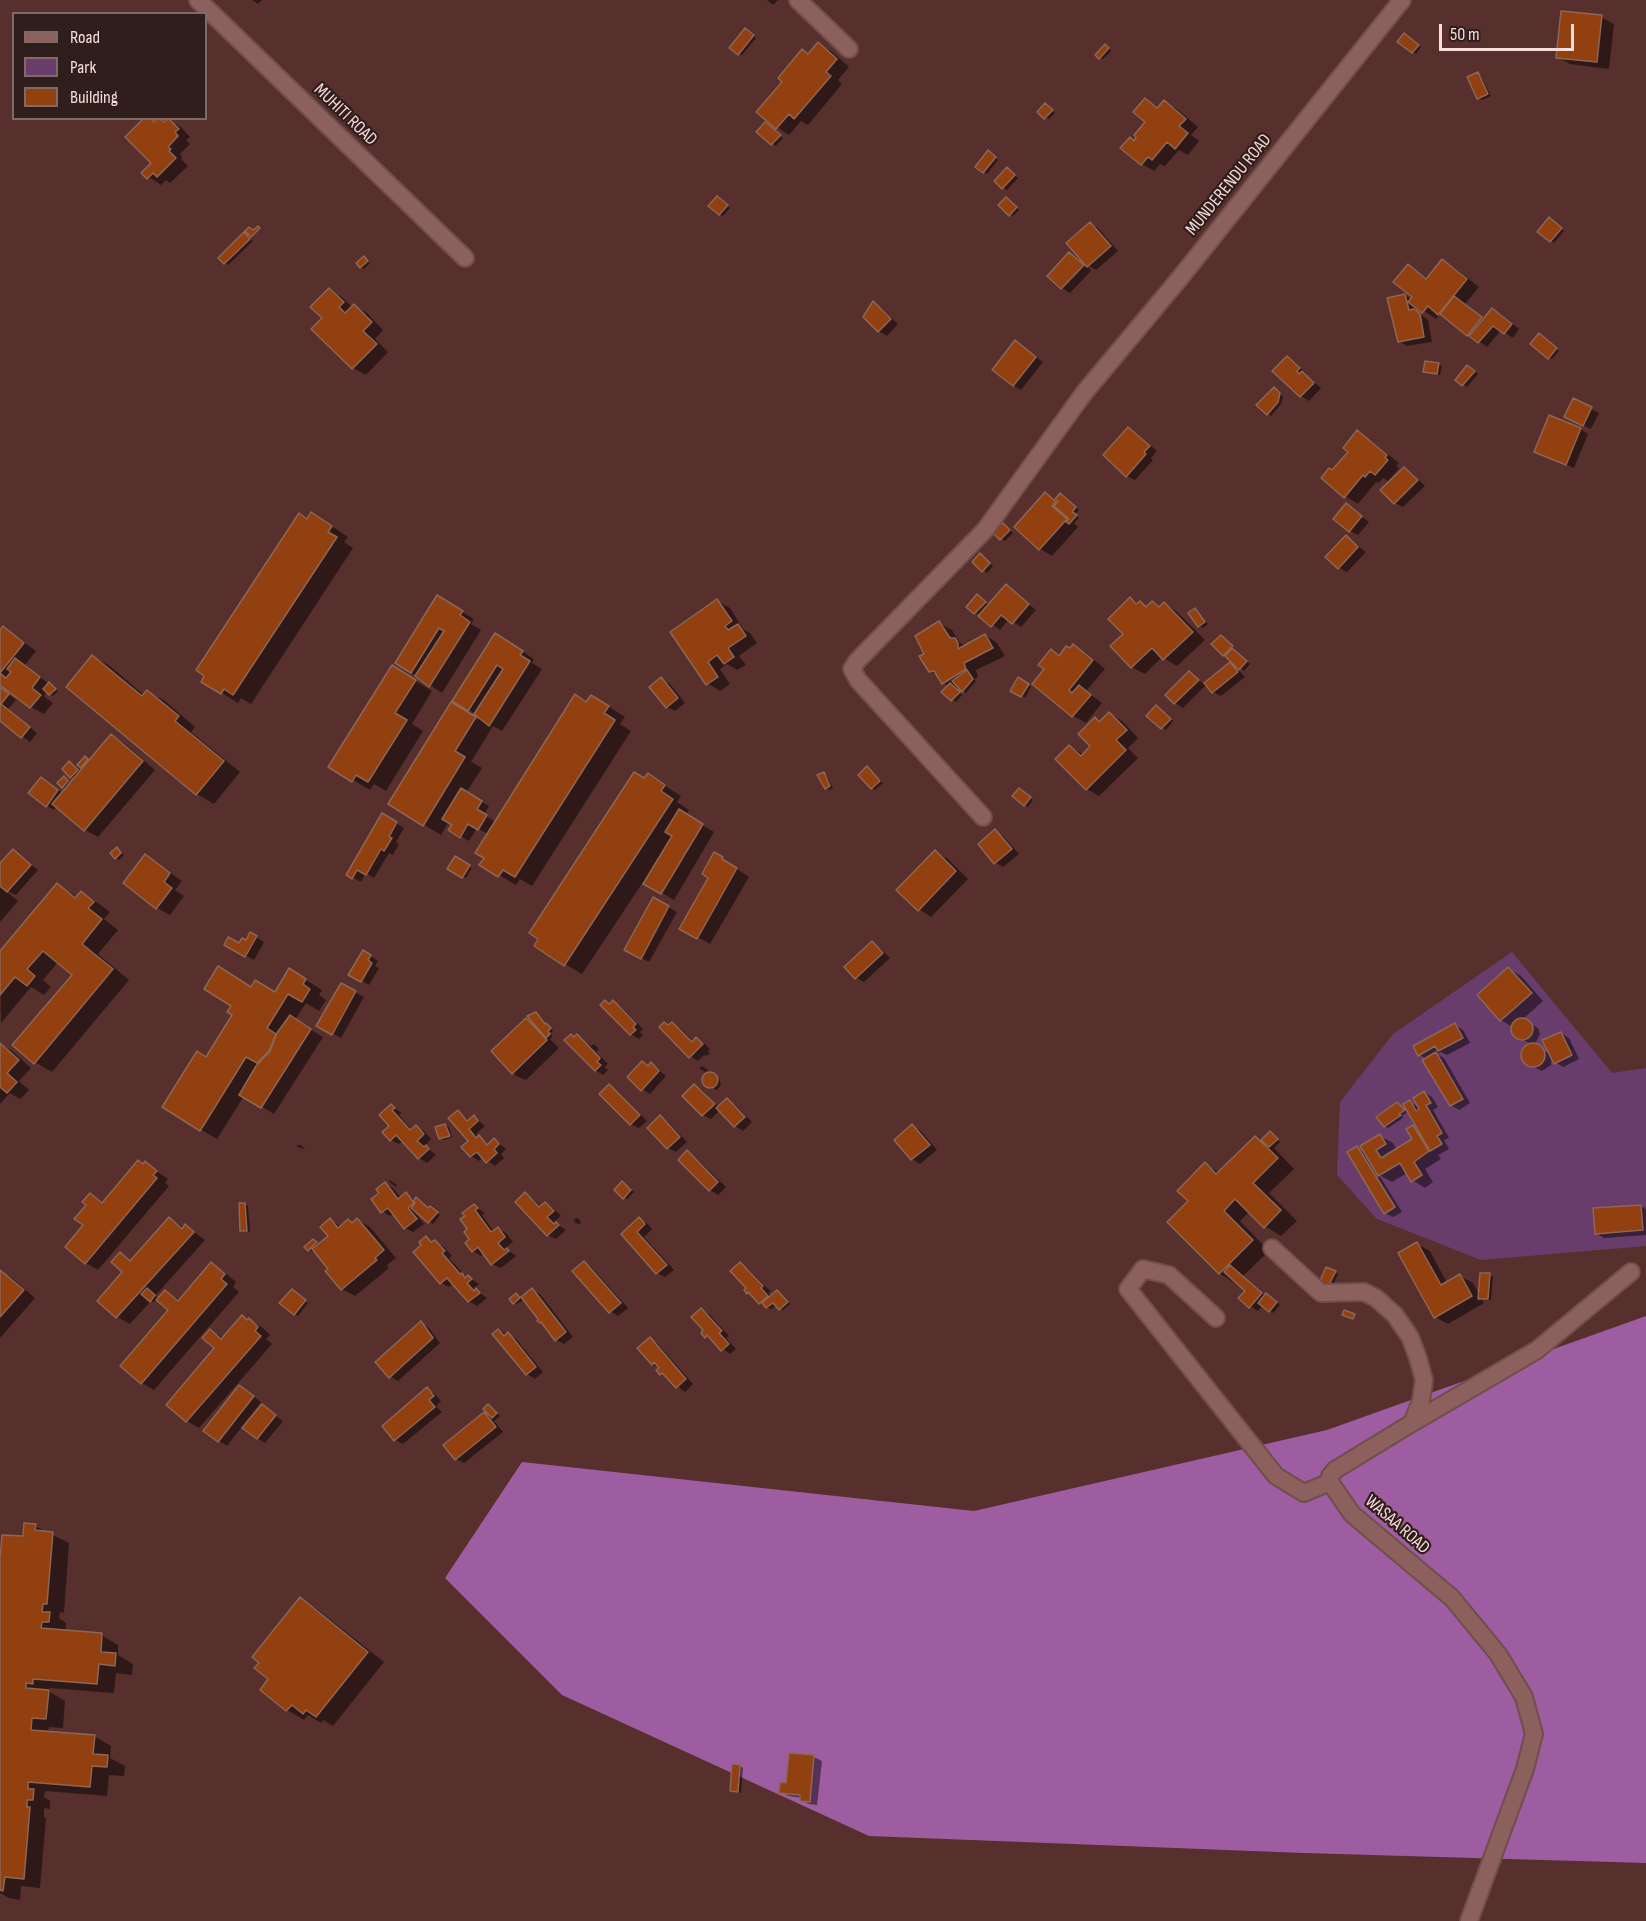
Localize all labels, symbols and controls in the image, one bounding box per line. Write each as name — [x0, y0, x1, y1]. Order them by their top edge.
legend — [12, 12, 207, 120]
scale bar — [1442, 12, 1577, 50]
text: 50 m — [1450, 24, 1480, 45]
text: Road — [70, 27, 100, 48]
text: Park — [70, 57, 96, 78]
street label: MUHITI ROAD — [309, 80, 381, 150]
text: Building — [70, 87, 118, 108]
street label: MUNDERENDU ROAD — [1182, 130, 1276, 240]
street label: WASAA ROAD — [1360, 1491, 1434, 1559]

